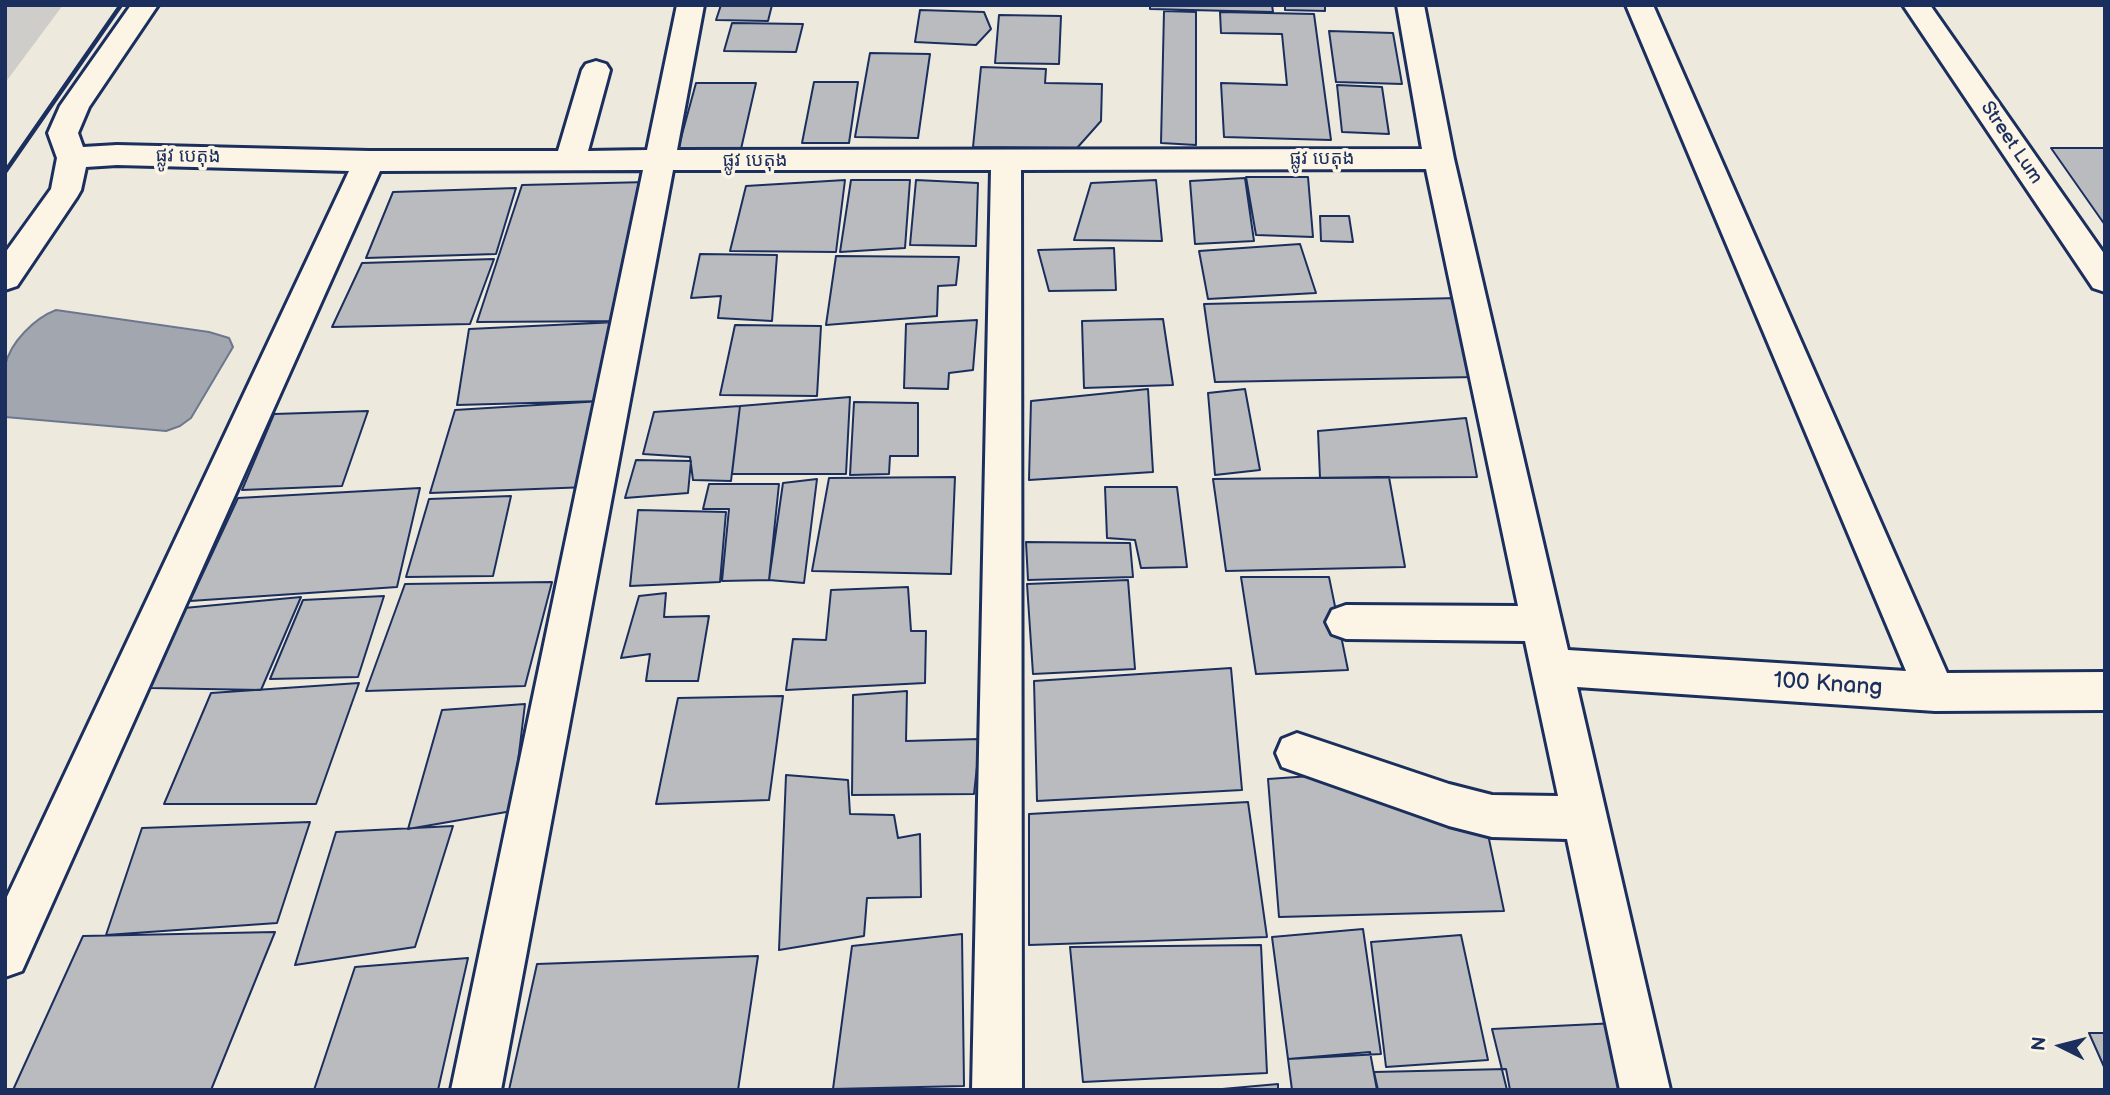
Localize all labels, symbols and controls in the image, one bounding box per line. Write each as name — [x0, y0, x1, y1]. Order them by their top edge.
street label: Street Lum — [1975, 97, 2047, 189]
street label: ផ្លូវ បេតុង — [155, 145, 221, 169]
street label: ផ្លូវ បេតុង — [1289, 148, 1355, 170]
street label: ផ្លូវ បេតុង — [722, 150, 788, 172]
street label: 100 Knang — [1773, 667, 1883, 703]
north arrow — [2026, 1011, 2096, 1081]
text: N — [2027, 1035, 2052, 1052]

